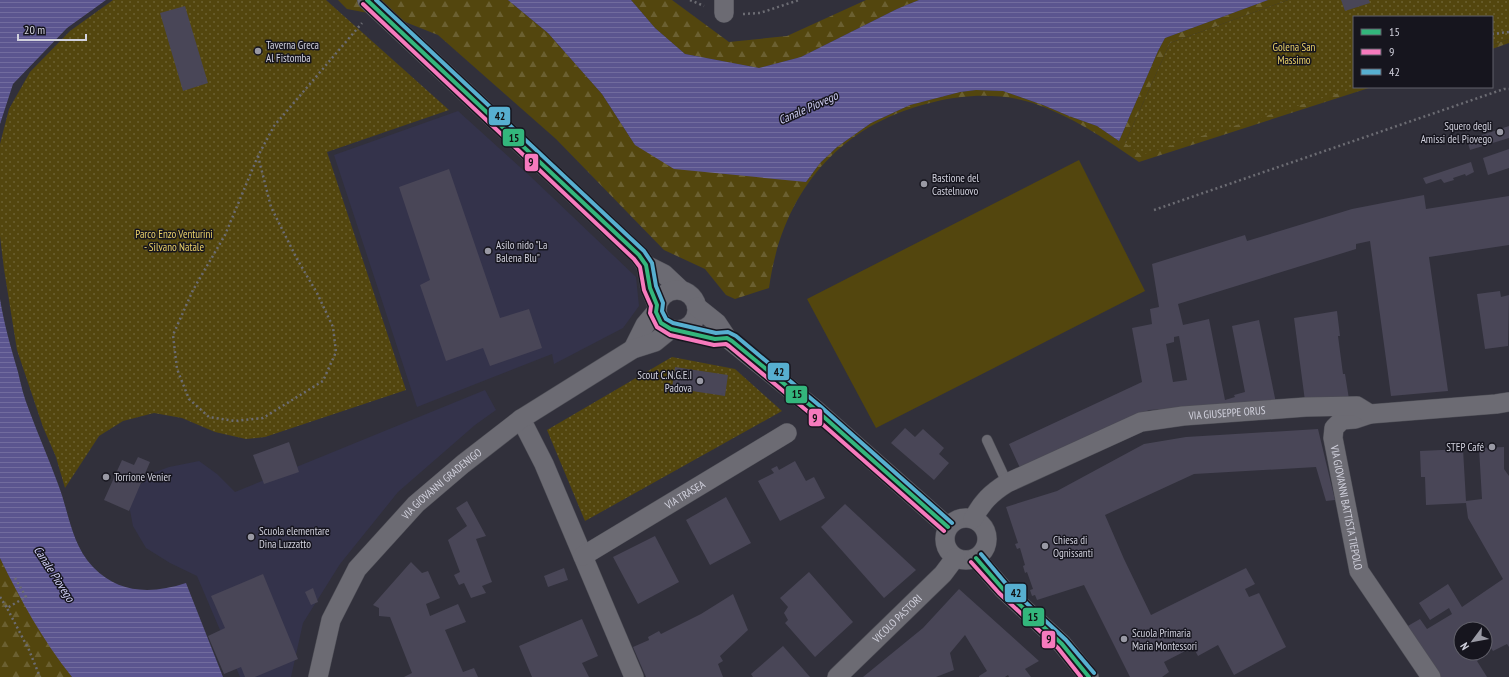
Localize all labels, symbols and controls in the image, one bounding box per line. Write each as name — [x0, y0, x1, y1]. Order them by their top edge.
scale bar — [18, 16, 86, 42]
legend — [1353, 16, 1493, 88]
text: 20 m — [24, 22, 45, 37]
text: 15 — [1389, 24, 1400, 39]
place label: Taverna Greca Al Fistomba — [266, 38, 319, 65]
park label: Golena San Massimo — [1273, 40, 1316, 67]
text: 9 — [1389, 44, 1394, 59]
marker: Taverna Greca Al Fistomba — [253, 46, 263, 56]
text: 42 — [1389, 64, 1400, 79]
water label: Canale Piovego — [776, 87, 841, 127]
line badge: 42 — [488, 106, 511, 126]
text: 42 — [495, 109, 505, 123]
place label: Squero degli Amissi del Piovego — [1421, 119, 1492, 146]
marker: Squero degli Amissi del Piovego — [1495, 127, 1505, 137]
line badge: 15 — [502, 128, 525, 147]
text: 15 — [509, 131, 519, 145]
line badge: 9 — [524, 153, 539, 172]
text: 9 — [528, 155, 534, 169]
place label: Bastione del Castelnuovo — [932, 171, 979, 198]
marker: Bastione del Castelnuovo — [919, 179, 929, 189]
park label: Parco Enzo Venturini - Silvano Natale — [135, 227, 213, 254]
place label: Asilo nido "La Balena Blu" — [496, 238, 547, 265]
marker: Asilo nido "La Balena Blu" — [483, 246, 493, 256]
line badge: 42 — [767, 362, 790, 381]
text: 42 — [774, 365, 784, 379]
place label: Scout C.N.G.E.I Padova — [637, 368, 692, 395]
marker: Scout C.N.G.E.I Padova — [695, 376, 705, 386]
line badge: 15 — [785, 385, 808, 404]
text: 15 — [792, 387, 802, 401]
street label: VIA GIUSEPPE ORUS — [1187, 403, 1266, 423]
line badge: 9 — [808, 408, 823, 427]
text: 9 — [812, 411, 818, 425]
place label: STEP Café — [1446, 440, 1484, 454]
marker: STEP Café — [1487, 442, 1497, 452]
street label: VIA GIOVANNI BATTISTA TIEPOLO — [1327, 443, 1366, 571]
street label: VIA GIOVANNI GRADENIGO — [398, 445, 484, 523]
place label: Torrione Venier — [114, 470, 171, 484]
marker: Torrione Venier — [101, 472, 111, 482]
street label: VIA TRASEA — [661, 477, 708, 513]
place label: Scuola elementare Dina Luzzatto — [259, 524, 330, 551]
marker: Scuola elementare Dina Luzzatto — [246, 532, 256, 542]
place label: Chiesa di Ognissanti — [1053, 533, 1093, 560]
marker: Chiesa di Ognissanti — [1040, 541, 1050, 551]
water label: Canale Piovego — [31, 543, 78, 605]
line badge: 42 — [1004, 583, 1027, 603]
text: 42 — [1011, 586, 1021, 600]
street label: VICOLO PASTORI — [869, 591, 925, 646]
line badge: 15 — [1022, 607, 1045, 627]
text: 15 — [1028, 610, 1038, 624]
north arrow — [1453, 621, 1493, 661]
place label: Scuola Primaria Maria Montessori — [1132, 626, 1197, 653]
line badge: 9 — [1041, 630, 1056, 649]
text: 9 — [1046, 632, 1052, 646]
marker: Scuola Primaria Maria Montessori — [1119, 634, 1129, 644]
text: N — [1457, 640, 1472, 653]

